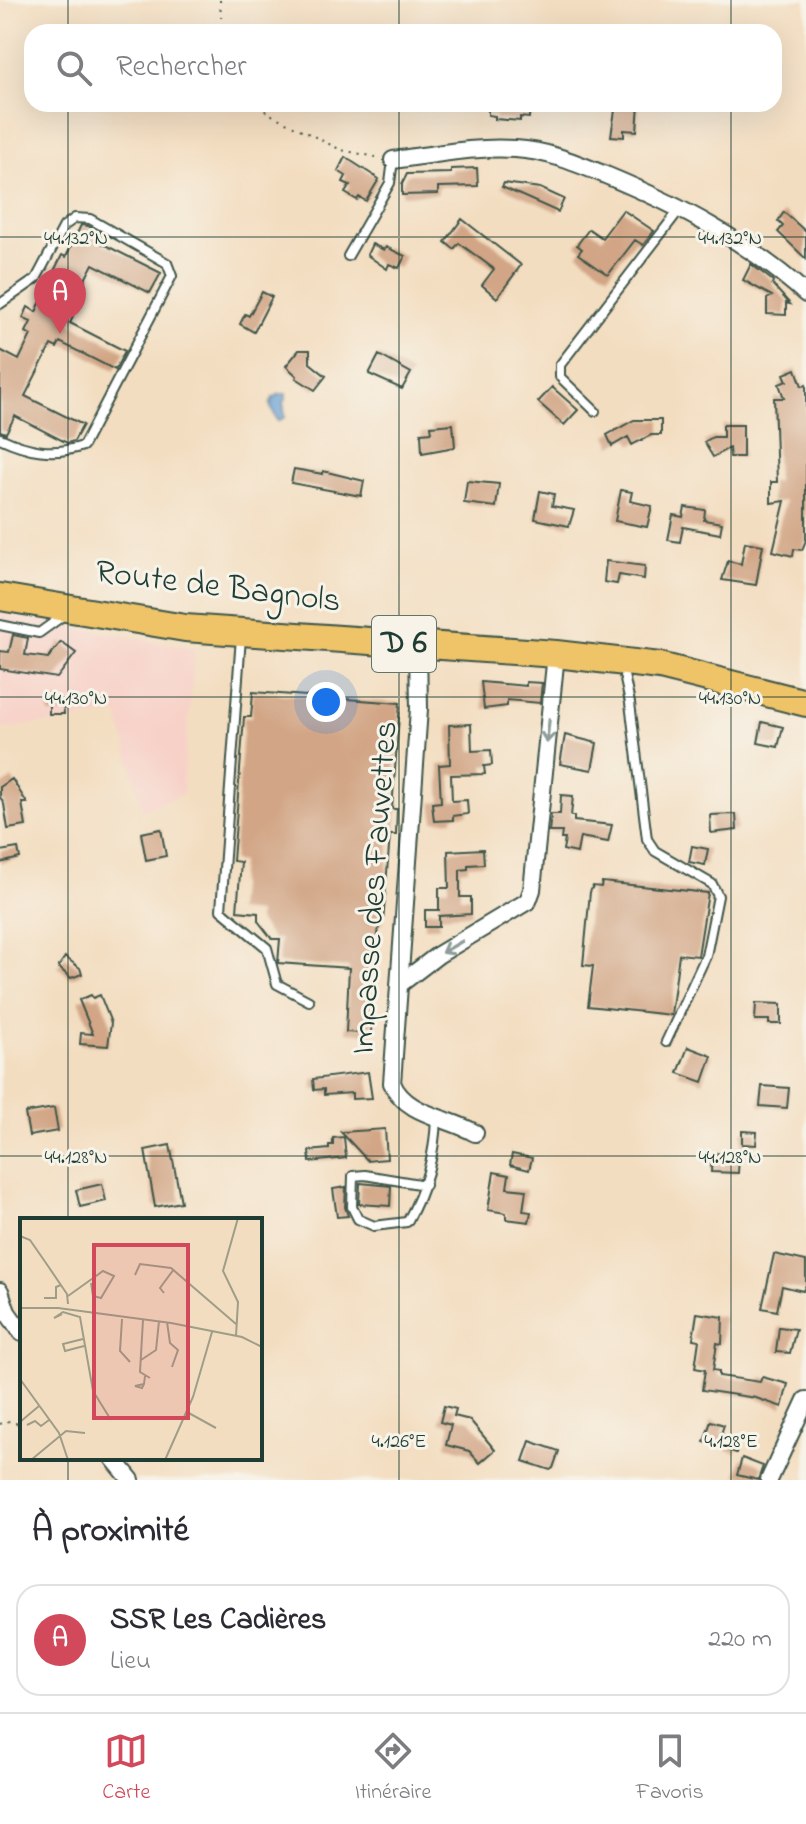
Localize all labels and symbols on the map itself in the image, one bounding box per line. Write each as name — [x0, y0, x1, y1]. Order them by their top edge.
text: 44.132°N — [44, 225, 108, 254]
text: 44.132°N — [698, 225, 762, 254]
pin: A — [34, 268, 86, 334]
street label: Route de Bagnols — [92, 548, 344, 628]
road number: D 6 — [372, 616, 436, 672]
your location — [306, 682, 346, 722]
text: 44.130°N — [45, 685, 107, 714]
text: 44.130°N — [699, 685, 761, 714]
one-way arrow — [540, 717, 555, 744]
street label: Impasse des Fauvettes — [339, 720, 413, 1056]
one-way arrow — [441, 939, 464, 955]
text: 44.128°N — [44, 1144, 108, 1173]
text: 44.128°N — [698, 1144, 762, 1173]
inset map — [20, 1218, 262, 1460]
text: 4.126°E — [372, 1428, 426, 1457]
text: 4.128°E — [704, 1428, 758, 1457]

